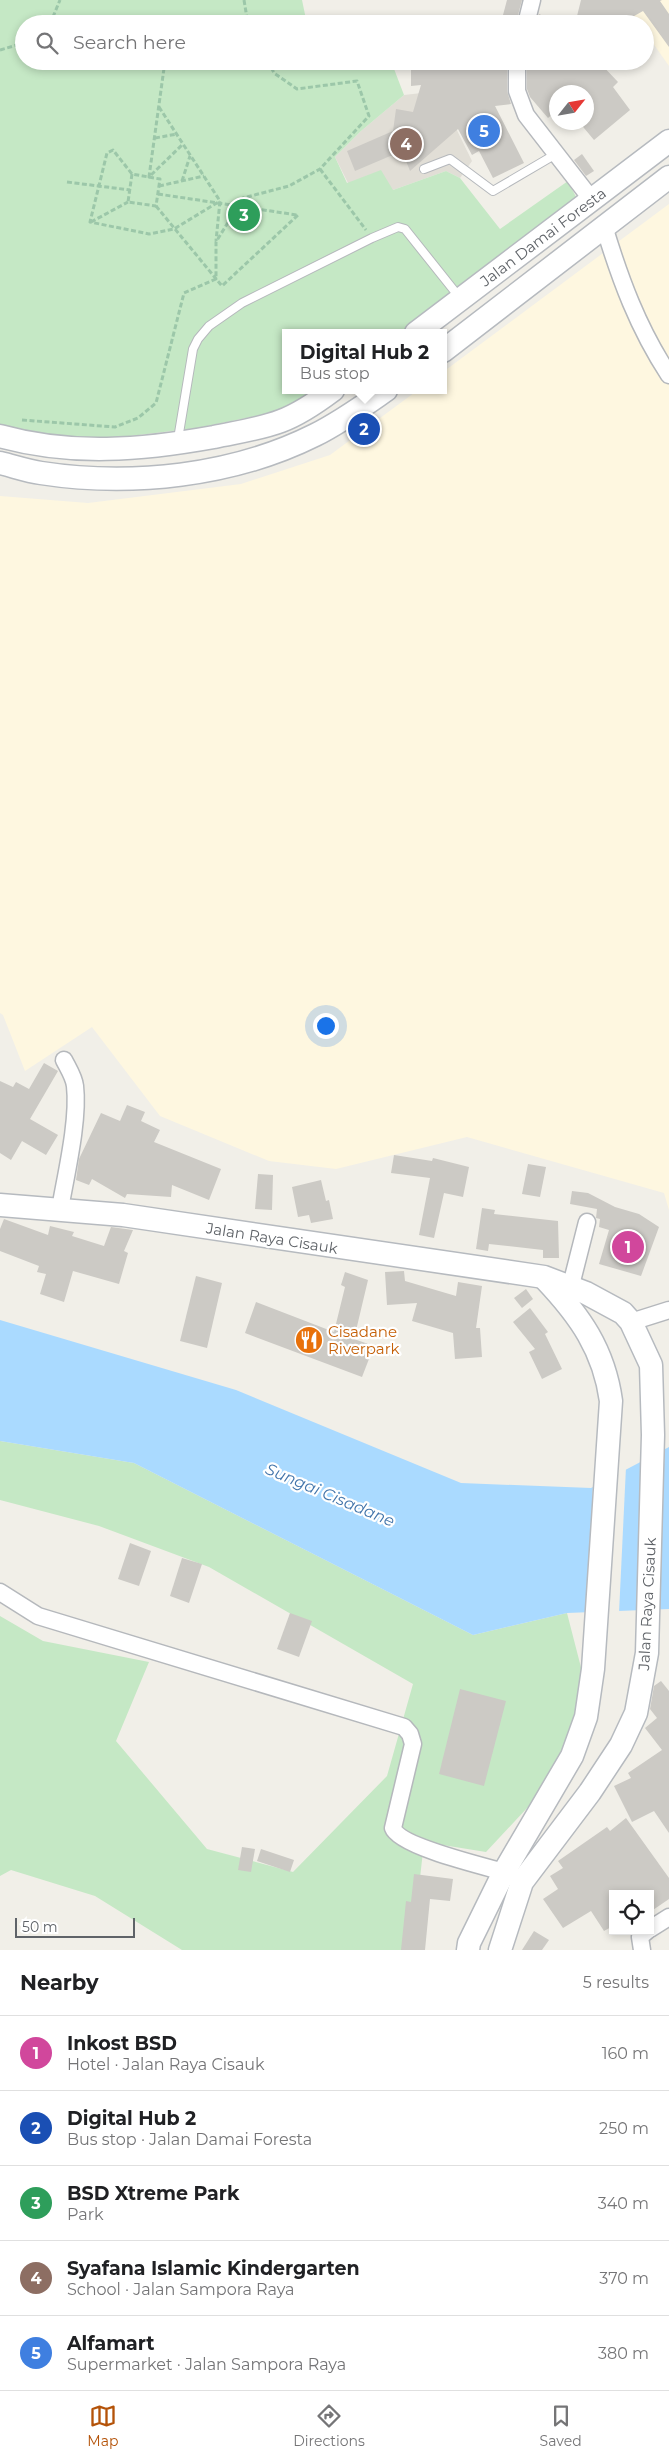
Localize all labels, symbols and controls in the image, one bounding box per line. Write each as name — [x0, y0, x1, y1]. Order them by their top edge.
search box — [15, 15, 654, 70]
icon: search — [33, 29, 61, 57]
text: Search here — [73, 31, 186, 54]
north arrow — [549, 85, 594, 130]
pin: 5 — [468, 112, 500, 150]
pin: 4 — [390, 125, 422, 163]
street label: Jalan Damai Foresta — [475, 183, 610, 291]
pin: 3 — [228, 196, 260, 234]
popup — [282, 329, 447, 394]
text: Digital Hub 2 — [300, 341, 429, 364]
text: Bus stop — [300, 364, 370, 383]
pin: 2 — [348, 410, 380, 448]
your location — [313, 1013, 339, 1039]
street label: Jalan Raya Cisauk — [204, 1218, 339, 1258]
pin: 1 — [612, 1228, 644, 1266]
place label: Cisadane Riverpark — [328, 1322, 400, 1358]
restaurant icon: Cisadane Riverpark — [294, 1325, 324, 1355]
water label: Sungai Cisadane — [263, 1459, 397, 1531]
street label: Jalan Raya Cisauk — [634, 1537, 660, 1672]
map controls — [609, 1890, 654, 1935]
button: locate — [609, 1890, 654, 1935]
scale bar — [15, 1915, 135, 1938]
text: 50 m — [22, 1918, 58, 1936]
text: Nearby — [20, 1970, 99, 1995]
text: 5 results — [583, 1973, 649, 1992]
text: Inkost BSD — [67, 2032, 177, 2055]
text: 1 — [33, 2044, 39, 2063]
text: 160 m — [602, 2044, 649, 2063]
text: Hotel · Jalan Raya Cisauk — [67, 2055, 265, 2074]
text: Digital Hub 2 — [67, 2107, 196, 2130]
text: 2 — [31, 2119, 41, 2138]
text: 250 m — [599, 2119, 649, 2138]
text: Bus stop · Jalan Damai Foresta — [67, 2130, 312, 2149]
text: BSD Xtreme Park — [67, 2182, 239, 2205]
text: 3 — [31, 2194, 41, 2213]
text: 340 m — [598, 2194, 649, 2213]
text: Park — [67, 2205, 104, 2224]
text: Syafana Islamic Kindergarten — [67, 2257, 360, 2280]
text: 4 — [30, 2269, 42, 2288]
text: 370 m — [599, 2269, 649, 2288]
text: School · Jalan Sampora Raya — [67, 2280, 294, 2299]
text: Alfamart — [67, 2332, 155, 2355]
text: 5 — [31, 2344, 41, 2363]
text: 380 m — [598, 2344, 649, 2363]
text: Supermarket · Jalan Sampora Raya — [67, 2355, 346, 2374]
tab: Map — [87, 2402, 118, 2450]
tab: Directions — [293, 2402, 365, 2450]
tab: Saved — [540, 2402, 582, 2450]

